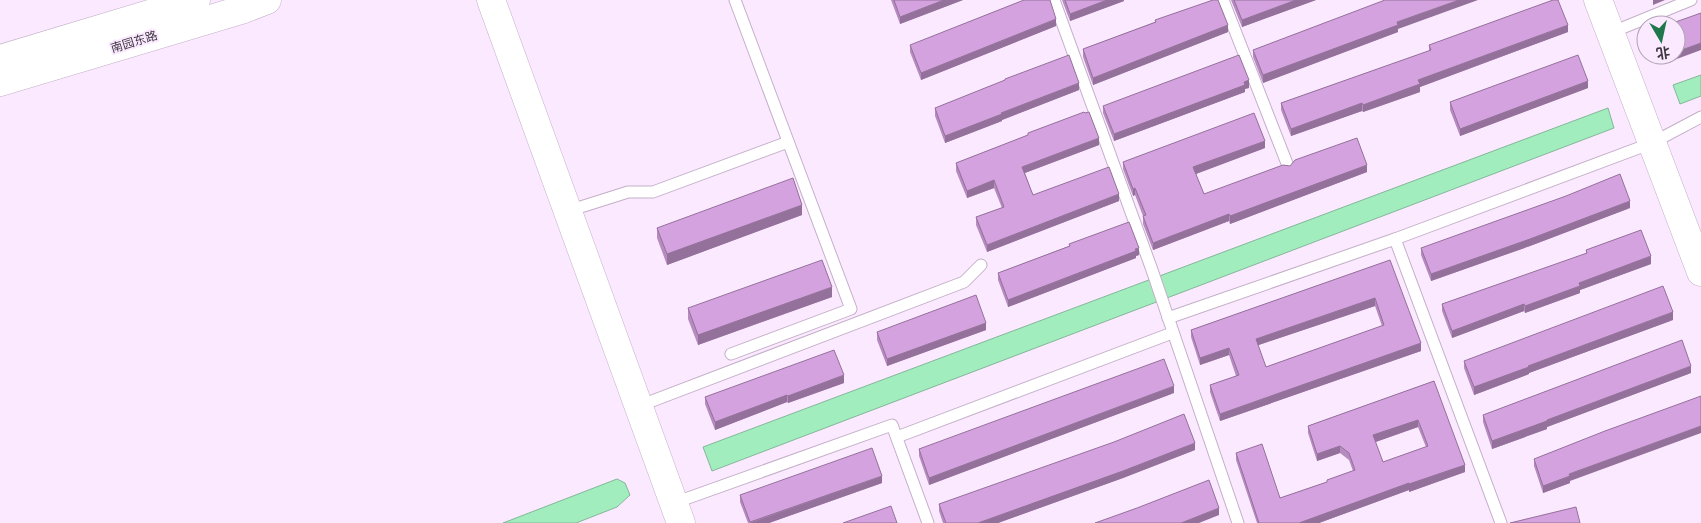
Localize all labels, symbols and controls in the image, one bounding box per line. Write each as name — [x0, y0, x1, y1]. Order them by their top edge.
north arrow — [1636, 15, 1686, 65]
street label: 南园东路 — [109, 28, 159, 56]
text: 北 — [1655, 43, 1671, 62]

